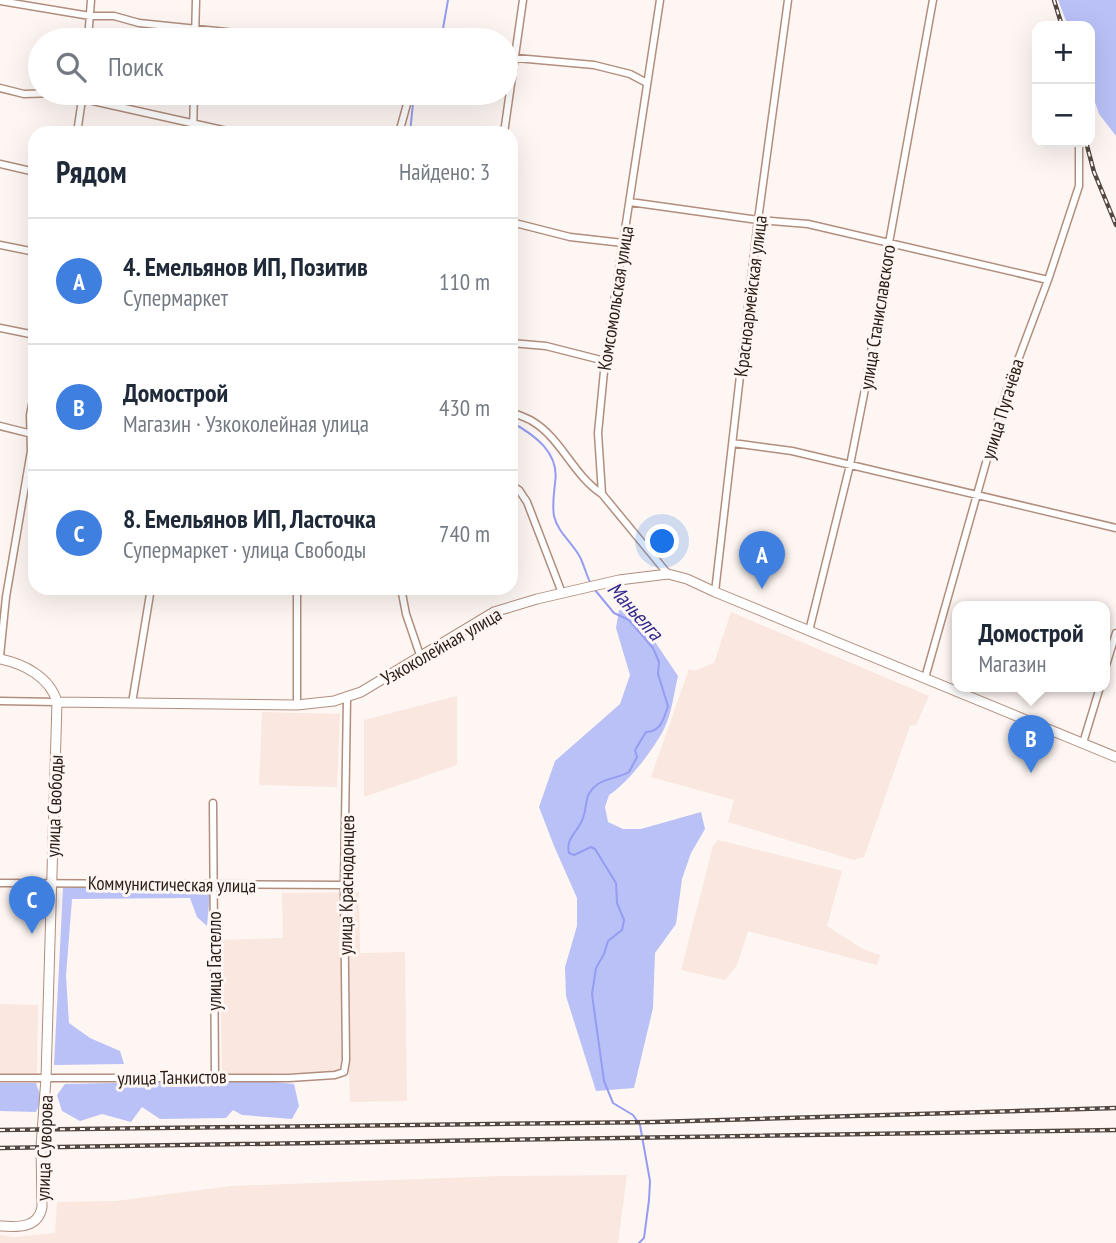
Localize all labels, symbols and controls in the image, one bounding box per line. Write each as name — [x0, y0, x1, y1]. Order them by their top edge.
map controls — [1032, 21, 1095, 147]
button: + — [1032, 21, 1095, 84]
search box — [28, 28, 518, 105]
icon: search — [52, 48, 90, 86]
text: Поиск — [108, 50, 164, 83]
button: − — [1032, 84, 1095, 147]
text: Рядом — [56, 152, 127, 191]
text: Найдено: 3 — [399, 157, 490, 186]
street label: Красноармейская улица — [728, 214, 772, 378]
street label: Комсомольская улица — [592, 224, 638, 372]
street label: улица Станиславского — [854, 243, 900, 391]
text: 4. Емельянов ИП, Позитив — [123, 250, 368, 283]
text: A — [73, 267, 85, 296]
text: 110 m — [439, 267, 490, 296]
text: Супермаркет — [123, 283, 228, 312]
street label: улица Пугачёва — [975, 356, 1029, 462]
text: Домострой — [123, 376, 228, 409]
text: B — [73, 393, 85, 422]
text: 430 m — [439, 393, 490, 422]
text: Магазин · Узкоколейная улица — [123, 409, 369, 438]
text: 8. Емельянов ИП, Ласточка — [123, 502, 376, 535]
text: C — [74, 519, 84, 548]
text: 740 m — [439, 519, 490, 548]
your location — [645, 524, 679, 558]
pin: A — [739, 531, 785, 589]
text: Супермаркет · улица Свободы — [123, 535, 366, 564]
water label: Маньелга — [602, 576, 670, 647]
popup — [952, 601, 1110, 692]
street label: Узкоколейная улица — [376, 602, 506, 690]
text: Домострой — [978, 616, 1084, 649]
text: Магазин — [978, 649, 1046, 678]
pin: B — [1008, 715, 1054, 773]
street label: улица Свободы — [40, 754, 68, 858]
street label: улица Краснодонцев — [333, 815, 359, 955]
street label: Коммунистическая улица — [88, 871, 256, 897]
pin: C — [9, 876, 55, 934]
street label: улица Гастелло — [202, 911, 226, 1011]
street label: улица Танкистов — [117, 1064, 227, 1090]
street label: улица Суворова — [30, 1094, 58, 1202]

